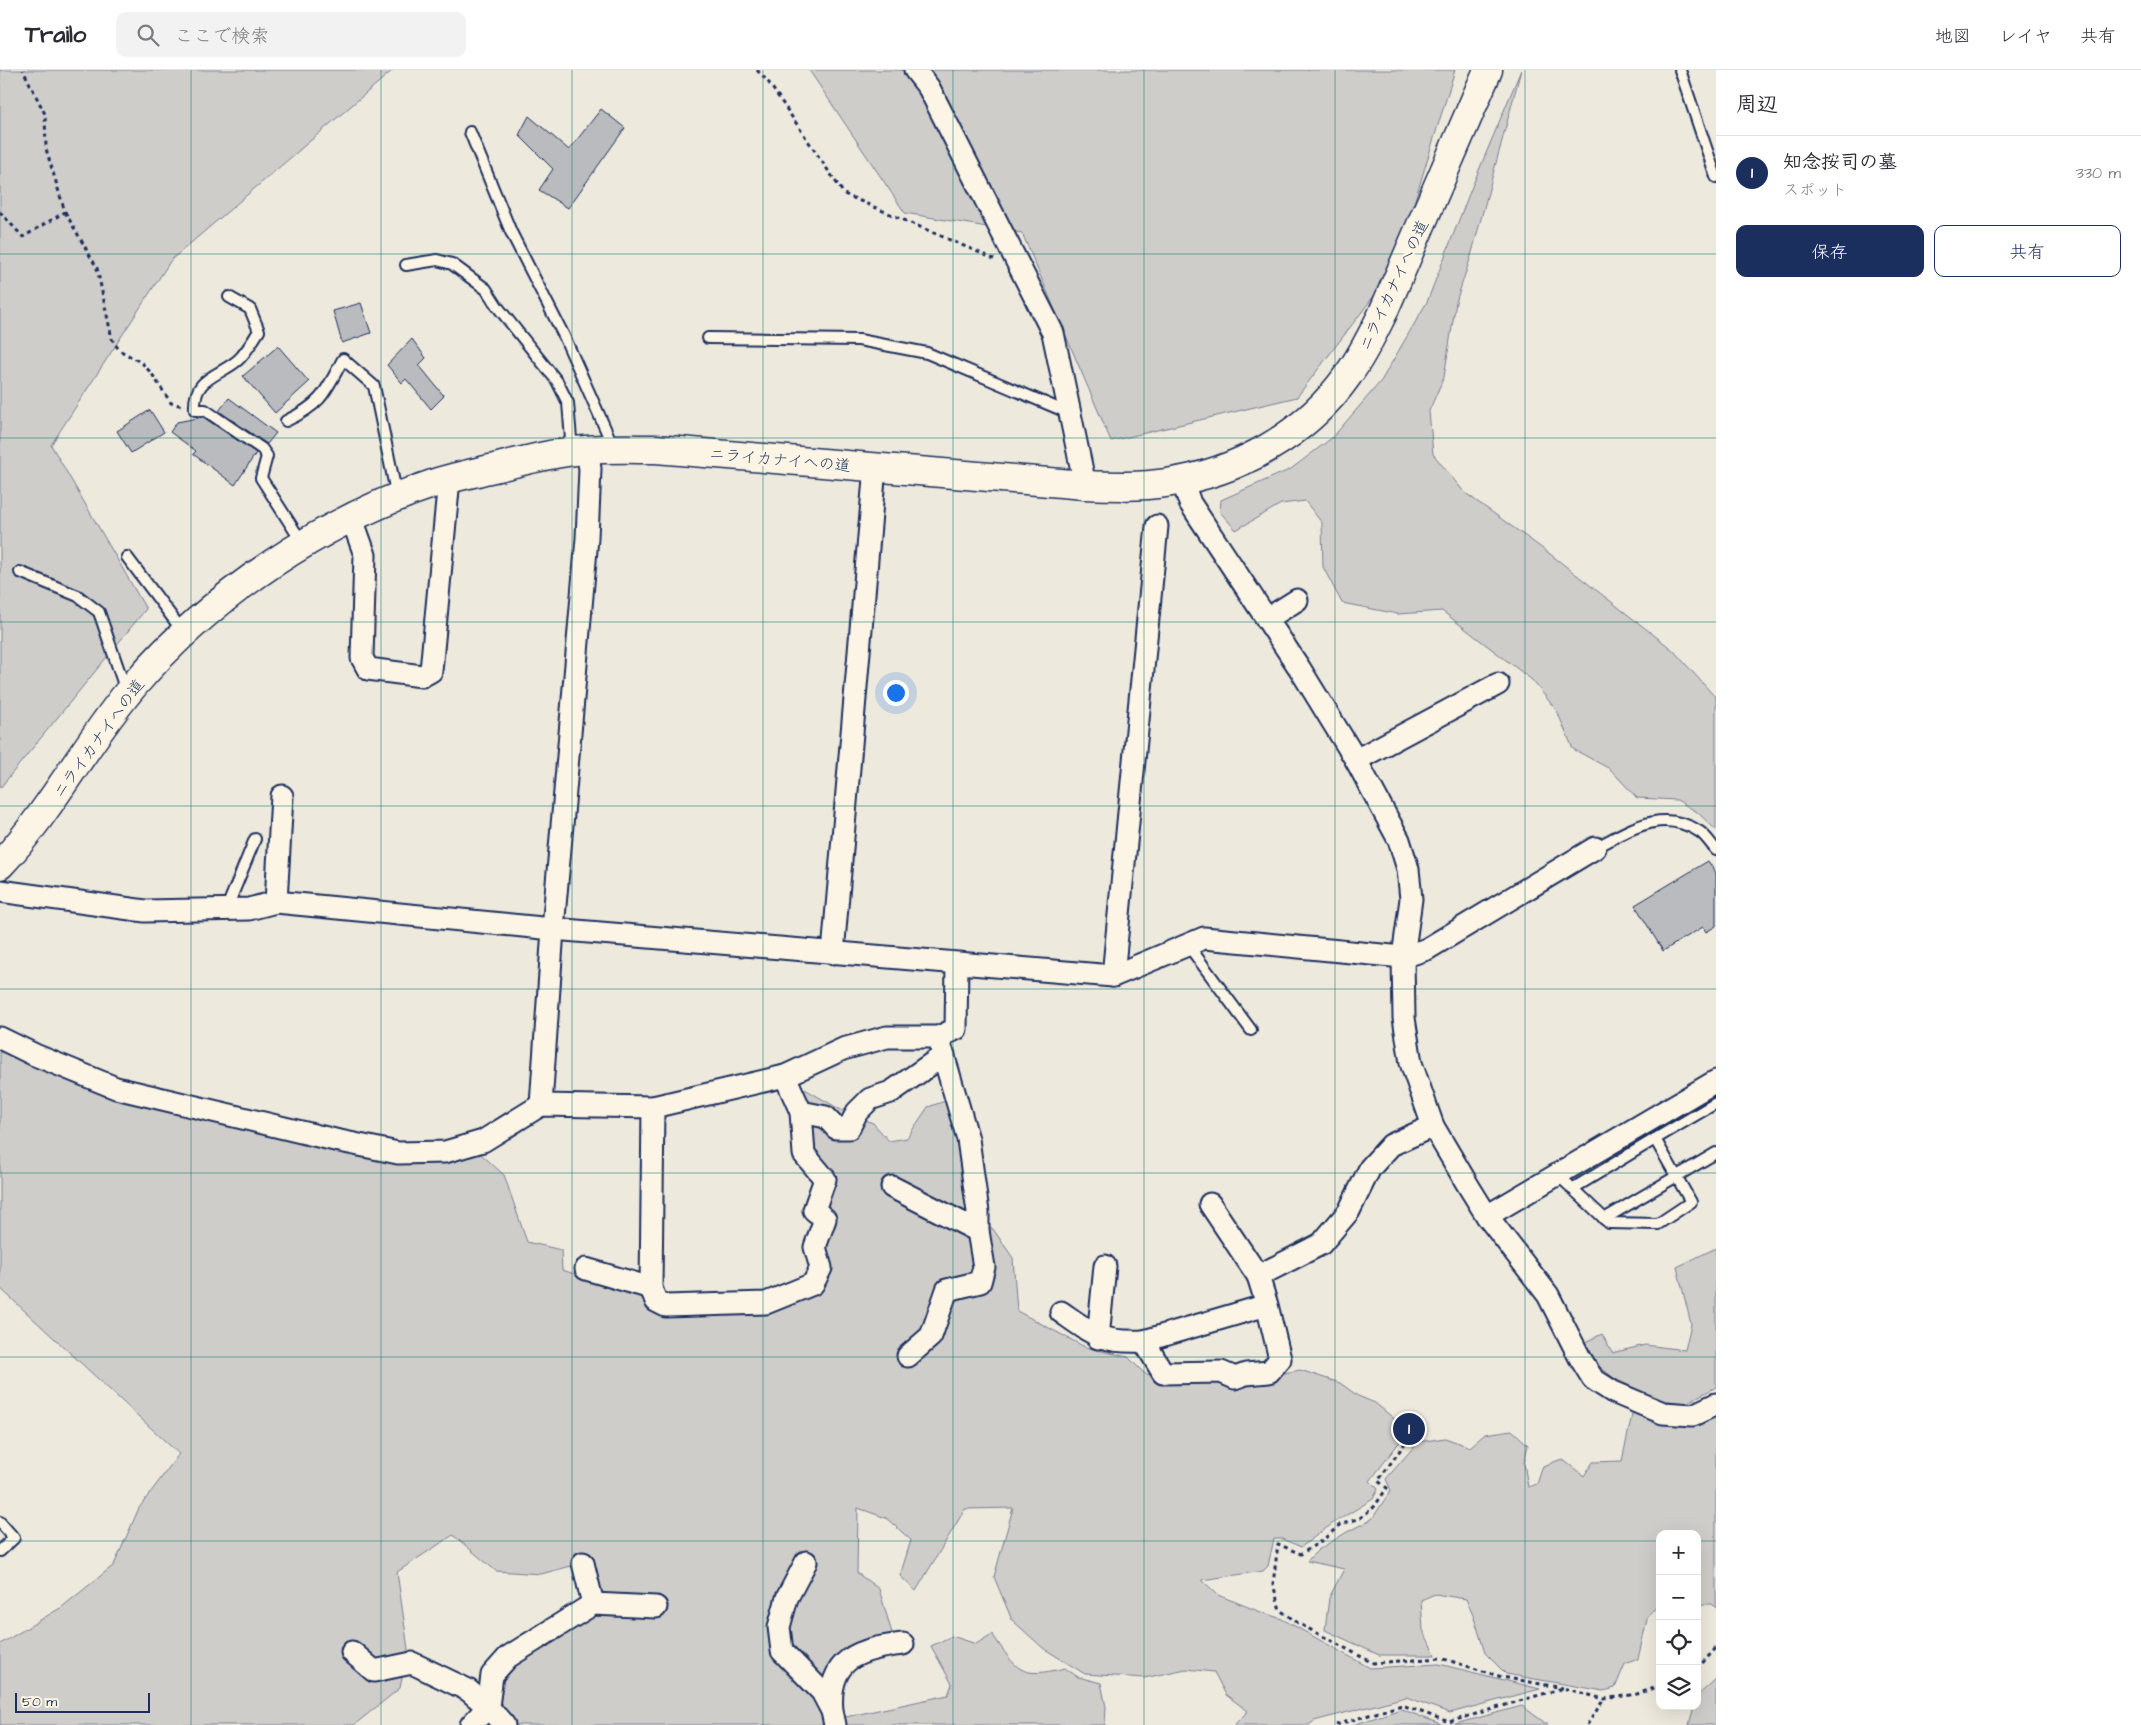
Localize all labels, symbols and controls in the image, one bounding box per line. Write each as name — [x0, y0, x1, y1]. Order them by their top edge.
search box — [116, 12, 466, 57]
text: Trailo — [25, 18, 86, 52]
icon: search — [134, 21, 162, 49]
text: ここで検索 — [174, 23, 269, 50]
text: 地図 — [1935, 24, 1971, 49]
text: レイヤ — [1999, 24, 2052, 49]
text: 共有 — [2080, 24, 2116, 49]
text: 周辺 — [1736, 90, 1778, 119]
text: 知念按司の墓 — [1783, 149, 1897, 176]
text: 1 — [1751, 162, 1753, 184]
text: 330 m — [2076, 162, 2121, 184]
text: スポット — [1783, 179, 1847, 201]
street label: ニライカナイへの道 — [1354, 216, 1434, 354]
button: 保存 — [1736, 225, 1924, 277]
button: 共有 — [1934, 225, 2121, 277]
street label: ニライカナイへの道 — [708, 443, 852, 477]
street label: ニライカナイへの道 — [48, 675, 149, 803]
your location — [883, 680, 909, 706]
pin: 1 — [1393, 1410, 1425, 1448]
map controls — [1656, 1530, 1701, 1710]
button: + — [1656, 1530, 1701, 1575]
button: − — [1656, 1575, 1701, 1620]
button: locate — [1656, 1620, 1701, 1665]
button: layers — [1656, 1665, 1701, 1710]
scale bar — [15, 1690, 150, 1713]
text: 50 m — [22, 1692, 57, 1712]

